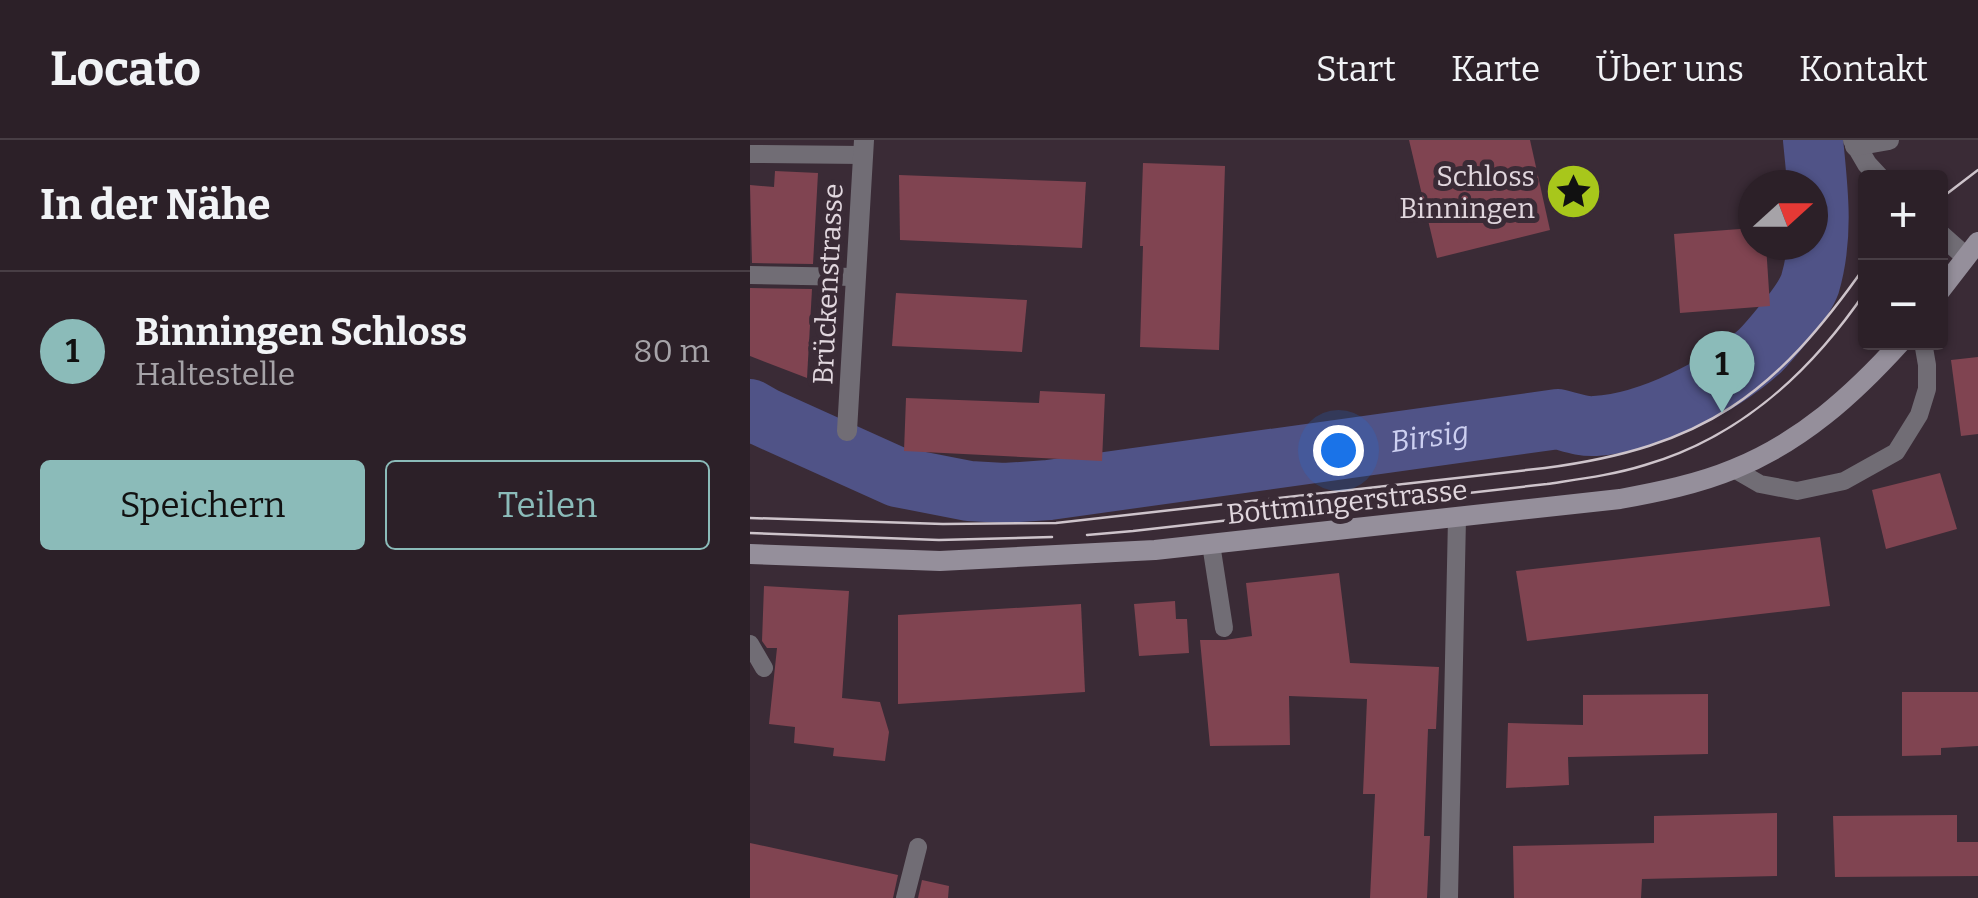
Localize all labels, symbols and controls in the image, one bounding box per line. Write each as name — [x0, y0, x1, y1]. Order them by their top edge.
text: Locato — [50, 40, 201, 98]
text: Start — [1316, 48, 1396, 90]
text: Karte — [1451, 48, 1540, 90]
text: Über uns — [1595, 48, 1744, 90]
text: Kontakt — [1799, 48, 1928, 90]
place label: Schloss Binningen — [1399, 160, 1535, 225]
place icon: Schloss Binningen — [1544, 162, 1604, 222]
north arrow — [1738, 170, 1828, 260]
map controls — [1858, 170, 1948, 350]
button: + — [1858, 170, 1948, 260]
text: In der Nähe — [40, 180, 271, 230]
street label: Brückenstrasse — [806, 183, 850, 385]
button: − — [1858, 260, 1948, 350]
text: Binningen Schloss — [135, 309, 467, 355]
pin: 1 — [1690, 330, 1754, 413]
text: 1 — [66, 332, 79, 370]
text: 80 m — [633, 332, 710, 370]
text: Haltestelle — [135, 355, 295, 393]
water label: Birsig — [1388, 414, 1471, 460]
your location — [1313, 425, 1364, 476]
button: Speichern — [40, 460, 365, 550]
button: Teilen — [385, 460, 710, 550]
street label: Bottmingerstrasse — [1225, 473, 1469, 531]

